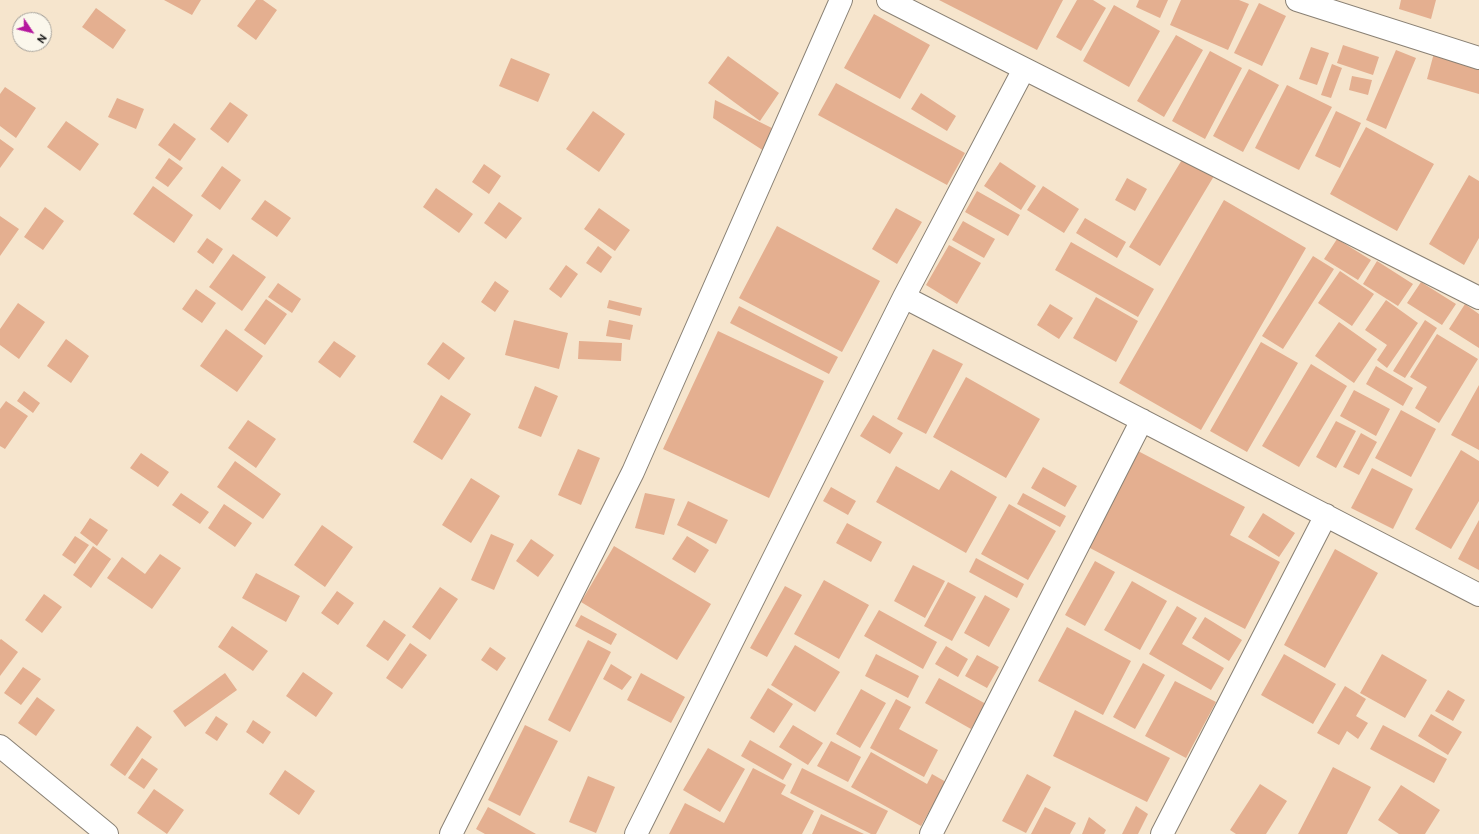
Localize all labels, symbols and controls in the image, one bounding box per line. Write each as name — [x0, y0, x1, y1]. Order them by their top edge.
north arrow — [12, 12, 52, 52]
text: N — [34, 31, 49, 46]

